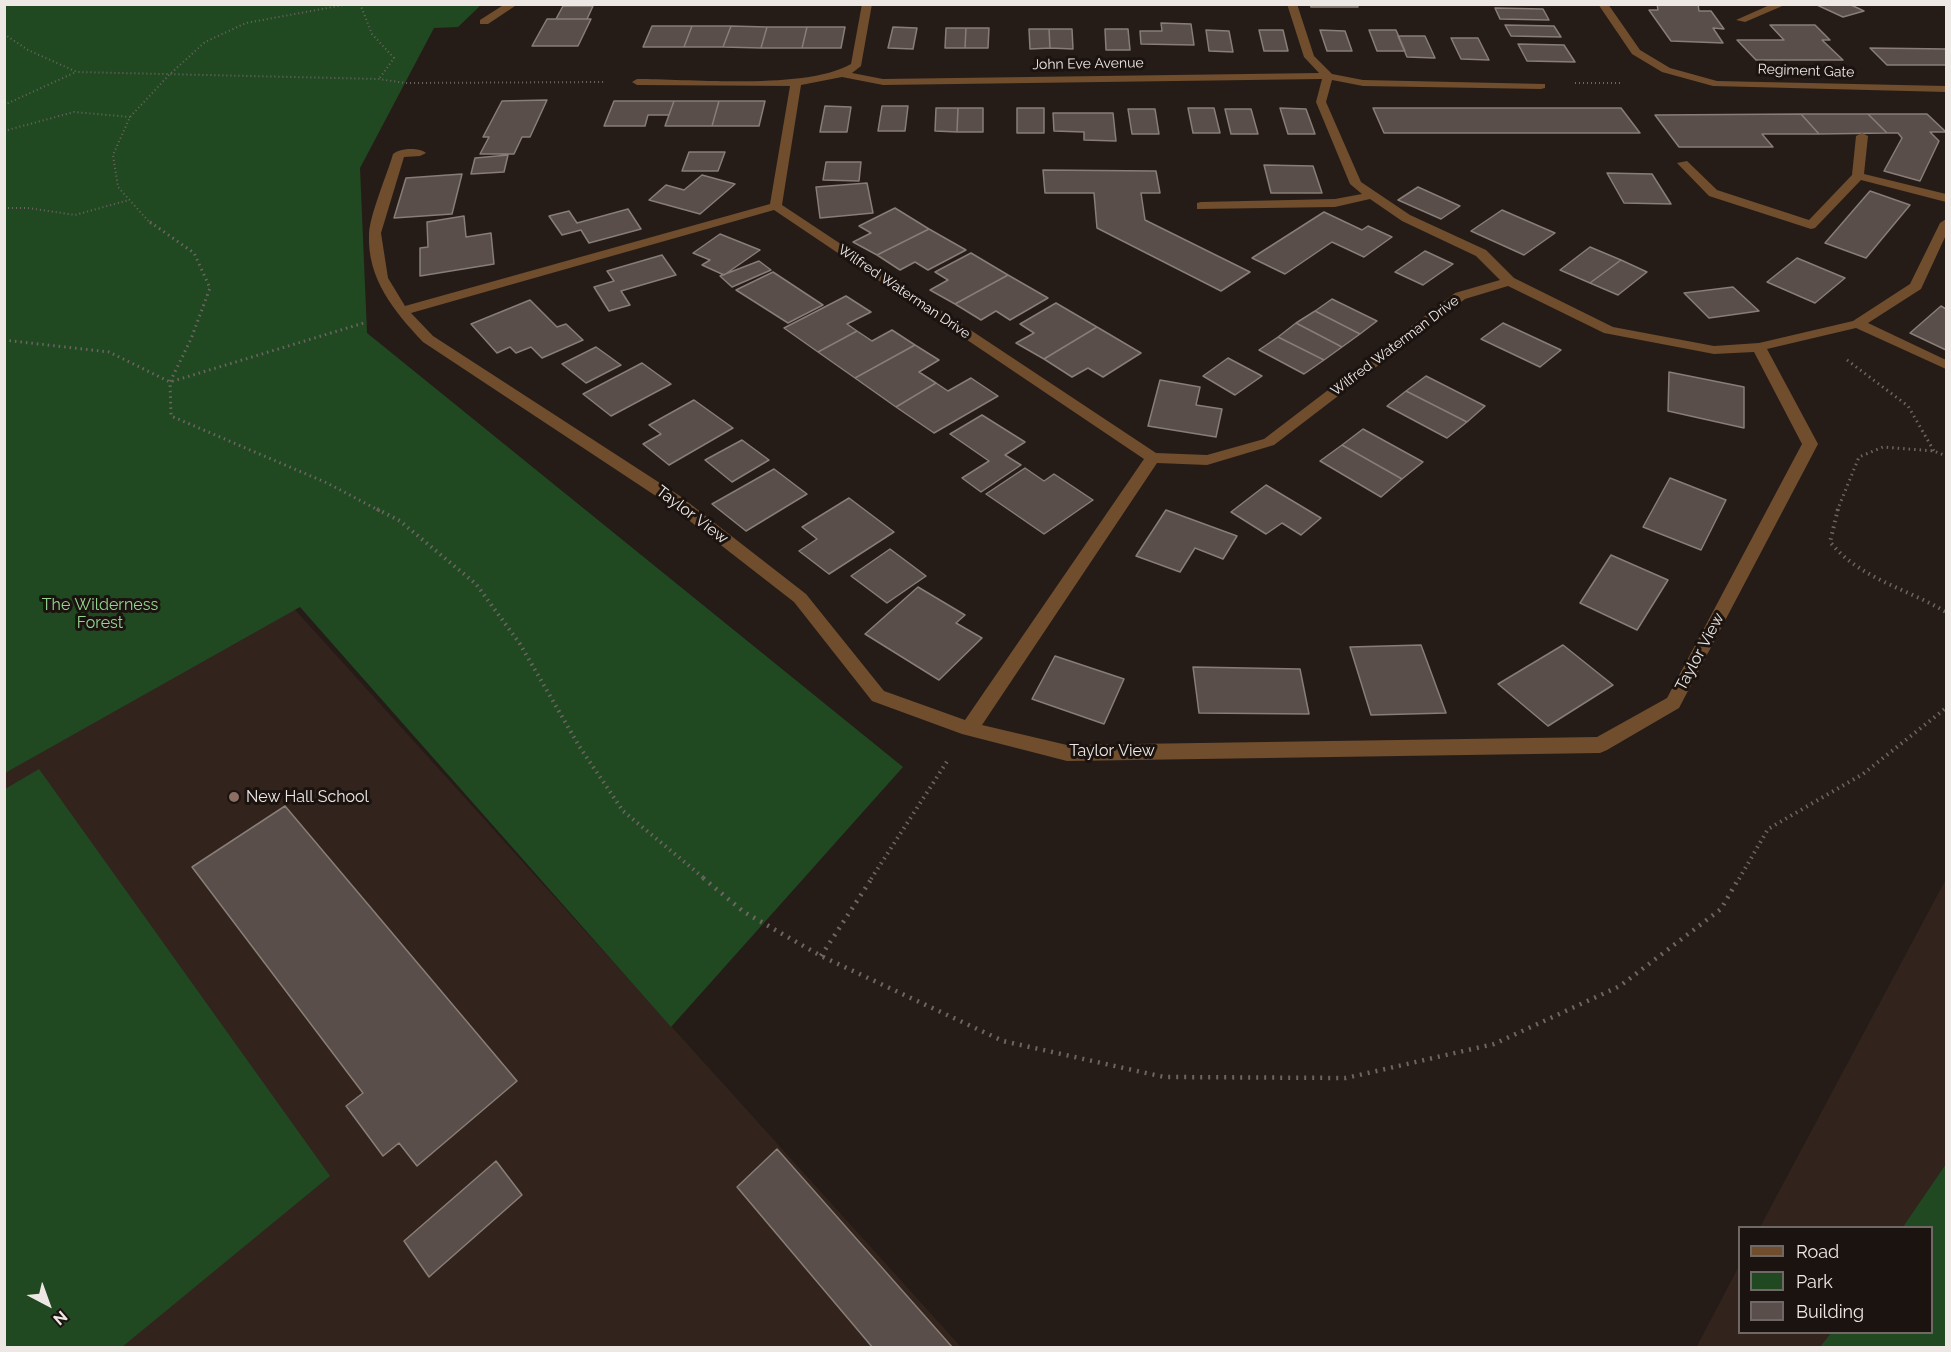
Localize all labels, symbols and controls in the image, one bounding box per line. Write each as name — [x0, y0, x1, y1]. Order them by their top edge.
street label: John Eve Avenue — [1032, 55, 1144, 73]
street label: Regiment Gate — [1757, 61, 1855, 81]
street label: Wilfred Waterman Drive — [835, 241, 973, 343]
street label: Wilfred Waterman Drive — [1328, 292, 1462, 400]
street label: Taylor View — [652, 482, 732, 548]
park label: The Wilderness Forest — [42, 595, 158, 633]
street label: Taylor View — [1671, 610, 1729, 694]
street label: Taylor View — [1069, 741, 1155, 761]
place label: New Hall School — [246, 787, 369, 807]
marker: New Hall School — [227, 790, 241, 804]
legend — [1738, 1226, 1933, 1334]
text: Road — [1796, 1241, 1839, 1262]
text: Park — [1796, 1271, 1833, 1292]
north arrow — [18, 1274, 78, 1334]
text: Building — [1796, 1301, 1864, 1322]
text: N — [49, 1307, 71, 1329]

